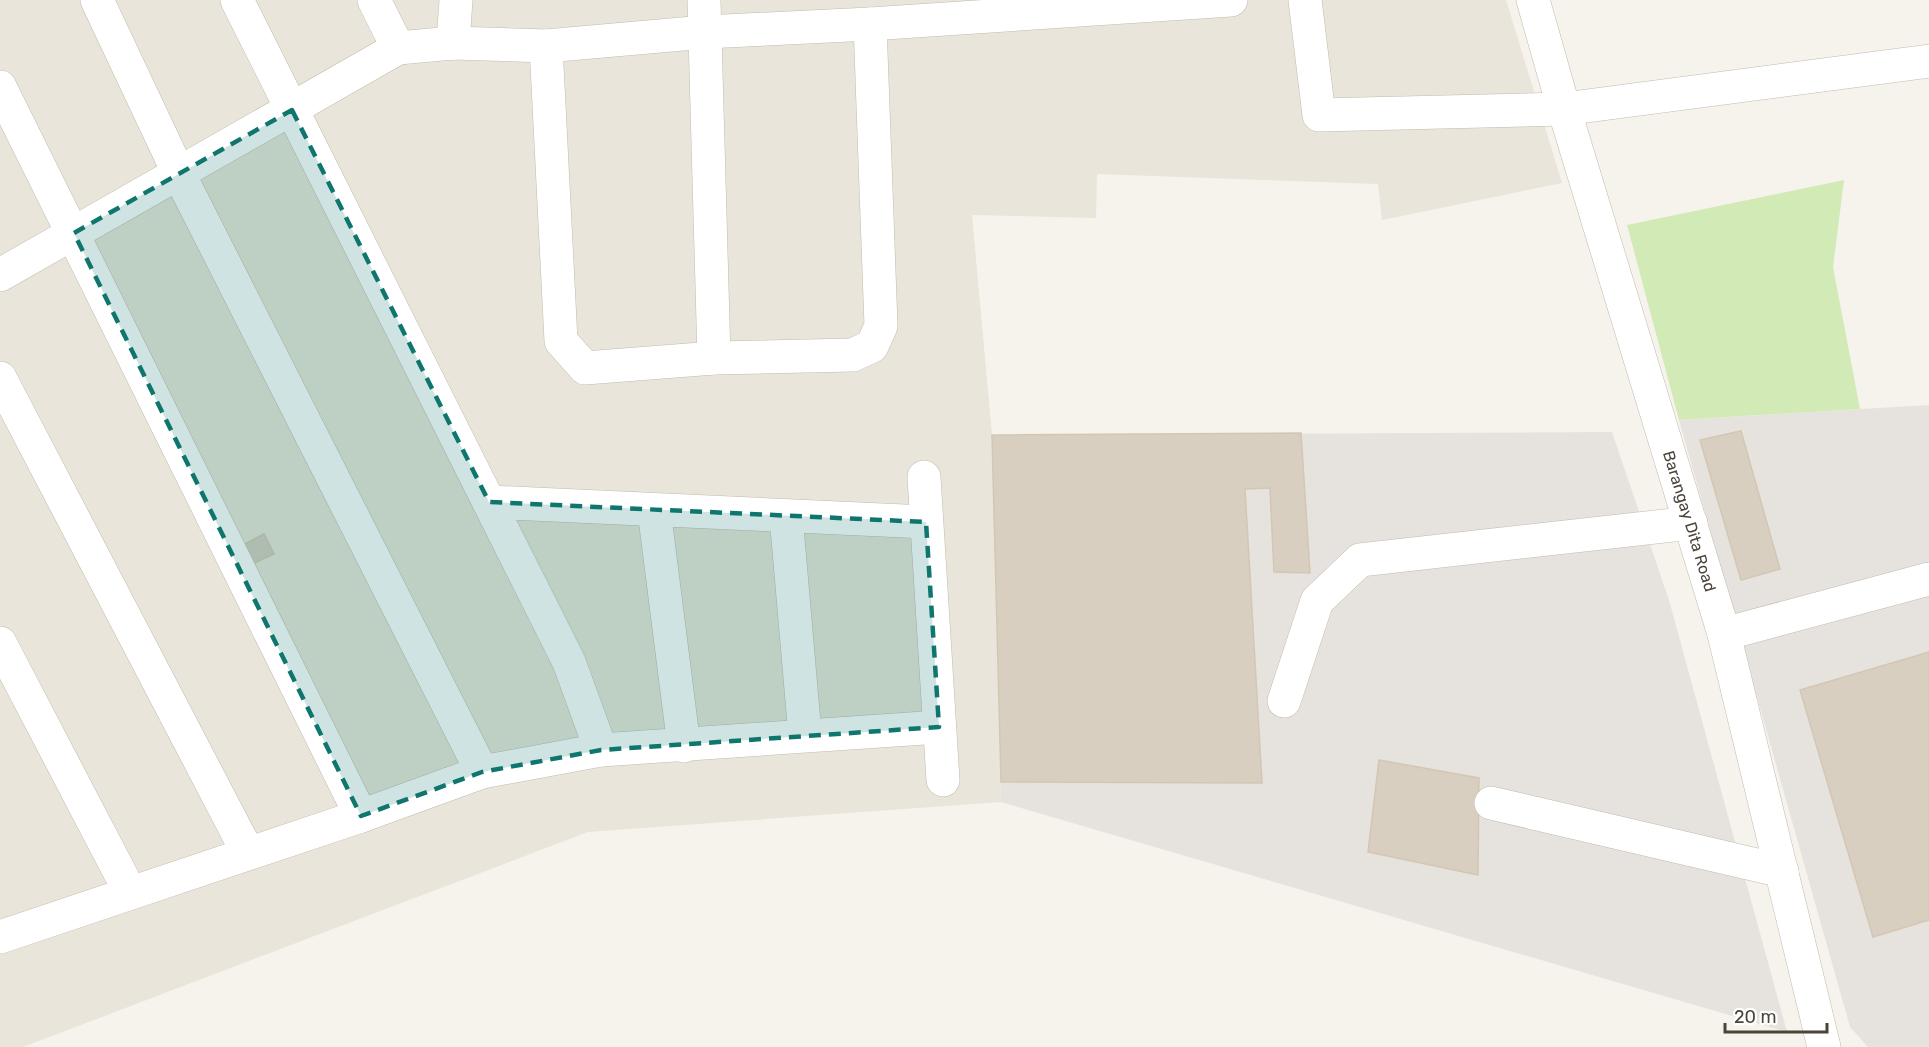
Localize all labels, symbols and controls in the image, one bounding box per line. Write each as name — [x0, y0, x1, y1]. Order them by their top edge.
street label: Barangay Dita Road — [1659, 448, 1720, 594]
scale bar — [1725, 996, 1827, 1034]
text: 20 m — [1734, 1006, 1776, 1028]

